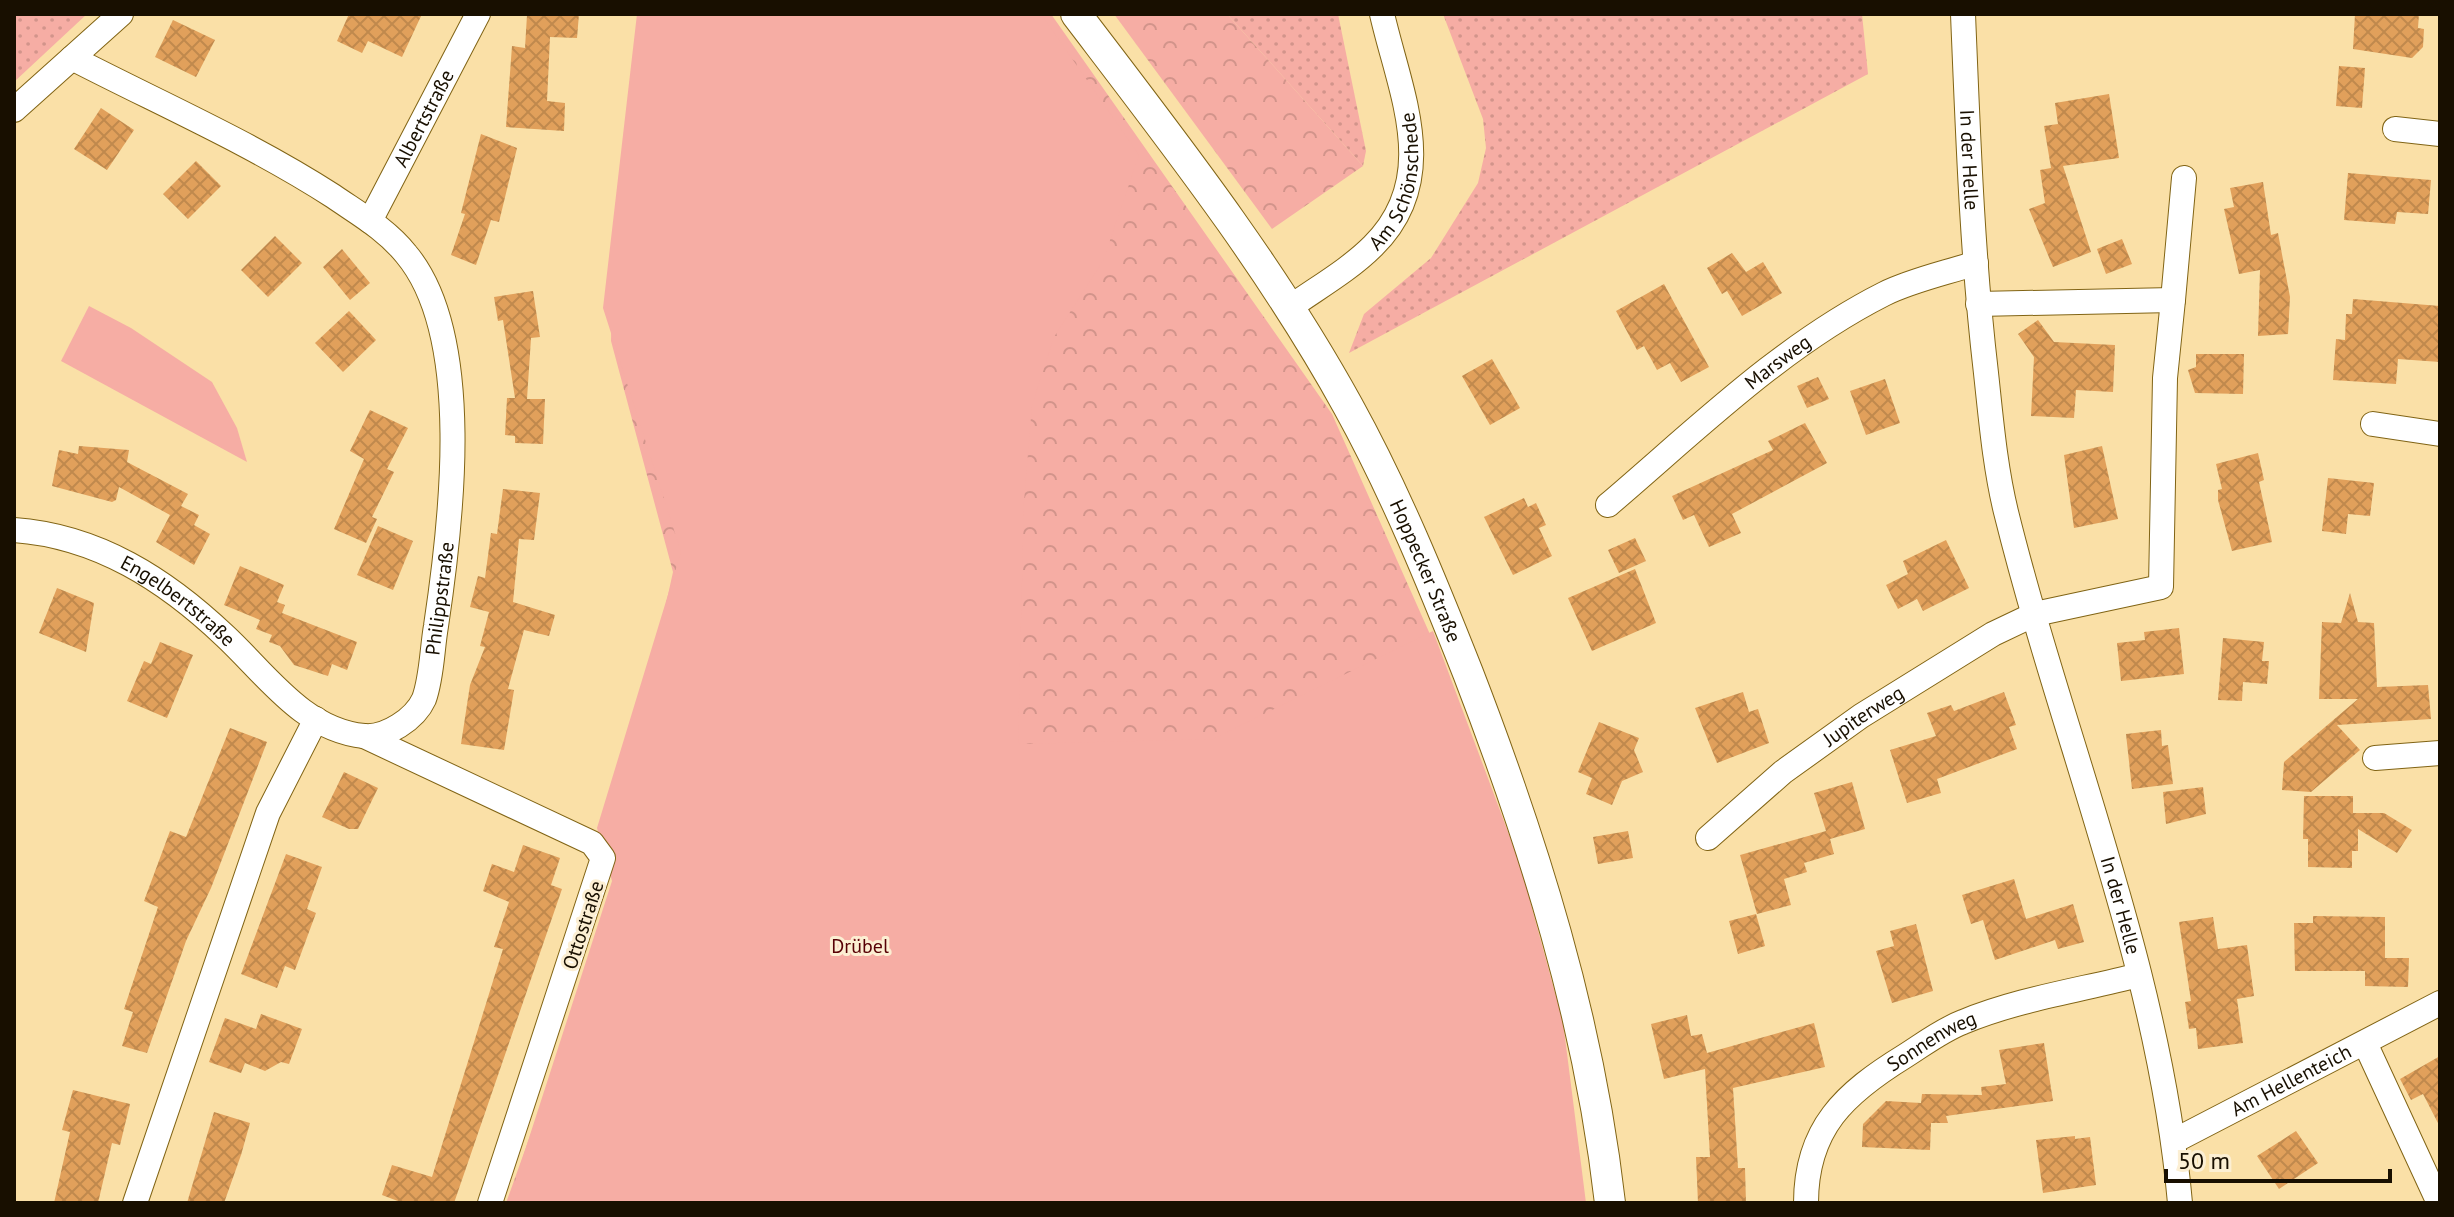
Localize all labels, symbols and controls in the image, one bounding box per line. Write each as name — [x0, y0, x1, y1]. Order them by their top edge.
street label: Albertstraße — [387, 65, 460, 171]
street label: In der Helle — [1954, 109, 1985, 211]
street label: Am Schönschede — [1363, 111, 1424, 256]
street label: Marsweg — [1739, 329, 1816, 395]
street label: Hoppecker Straße — [1384, 495, 1467, 646]
street label: Philippstraße — [419, 541, 460, 657]
street label: Engelbertstraße — [116, 549, 241, 652]
street label: Jupiterweg — [1817, 680, 1909, 753]
street label: In der Helle — [2095, 853, 2147, 957]
street label: Ottostraße — [556, 877, 610, 973]
park label: Drübel — [831, 933, 889, 959]
street label: Sonnenweg — [1882, 1005, 1980, 1077]
street label: Am Hellenteich — [2227, 1038, 2356, 1122]
scale bar — [2166, 1133, 2390, 1183]
text: 50 m — [2178, 1145, 2230, 1176]

